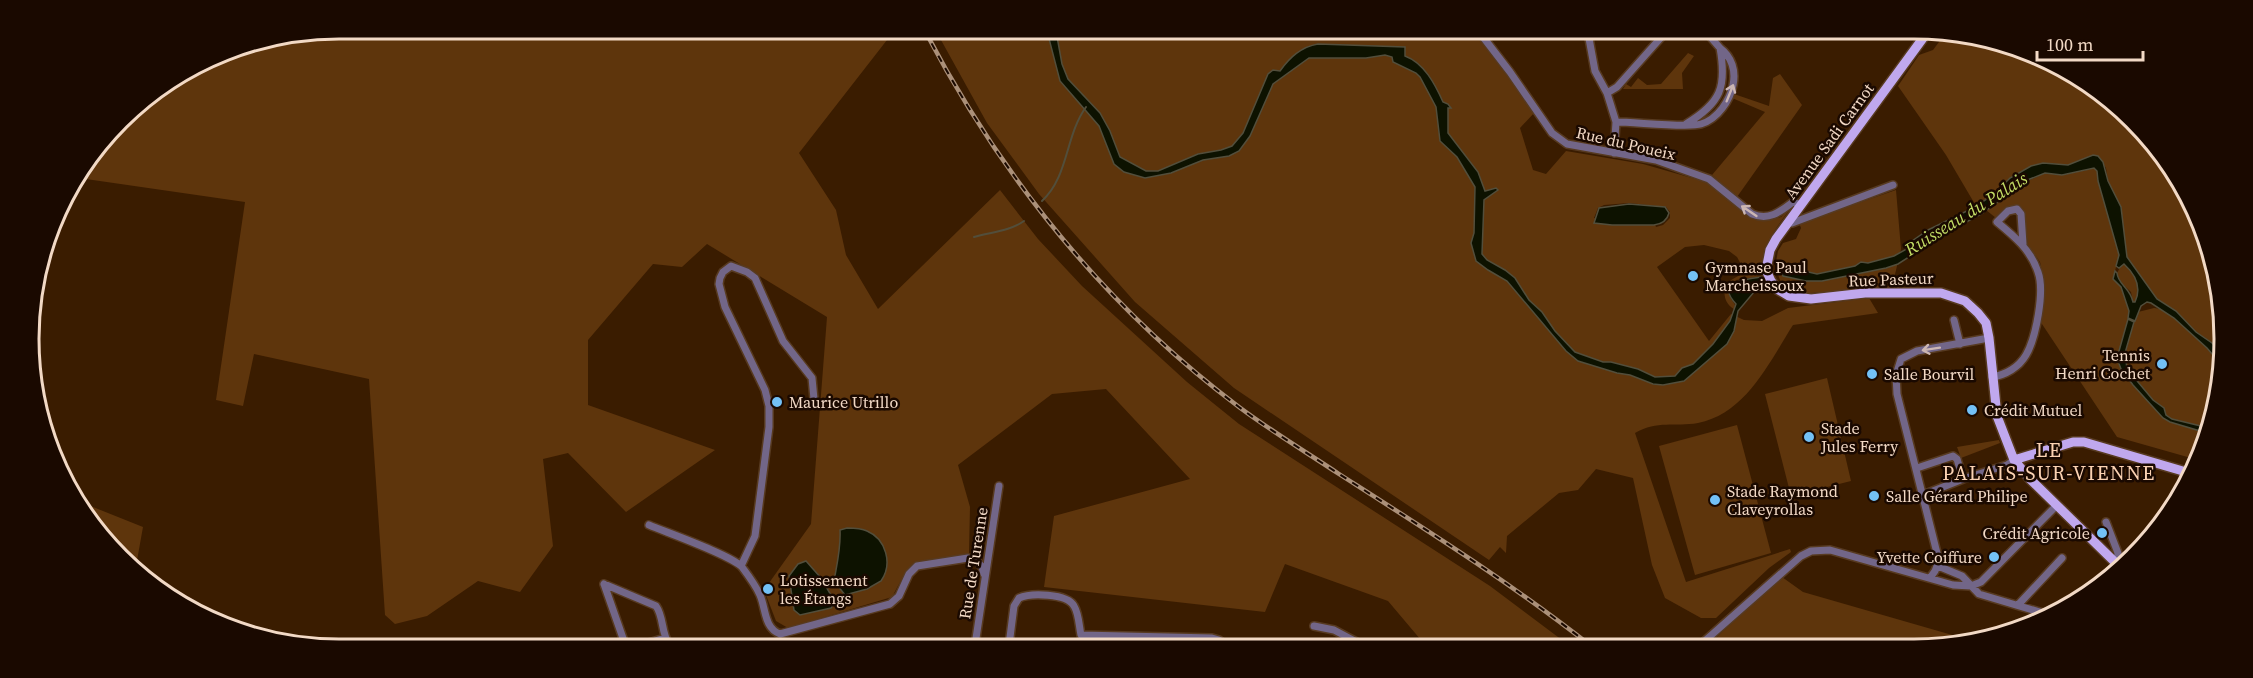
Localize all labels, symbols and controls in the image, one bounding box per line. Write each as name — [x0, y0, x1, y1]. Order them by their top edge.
scale bar — [2037, 24, 2144, 62]
text: 100 m — [2046, 32, 2093, 57]
street label: Avenue Sadi Carnot — [1779, 78, 1879, 204]
one-way arrow — [1725, 85, 1736, 103]
street label: Rue du Poueix — [1574, 121, 1678, 165]
water label: Ruisseau du Palais — [1899, 165, 2032, 262]
one-way arrow — [1741, 204, 1758, 217]
place label: Gymnase Paul Marcheissoux — [1705, 256, 1807, 296]
street label: Rue Pasteur — [1848, 267, 1934, 291]
marker: Gymnase Paul Marcheissoux — [1686, 269, 1700, 283]
one-way arrow — [1922, 343, 1942, 354]
place label: Tennis Henri Cochet — [2055, 344, 2151, 384]
marker: Tennis Henri Cochet — [2155, 357, 2169, 371]
place label: Salle Bourvil — [1884, 363, 1975, 385]
marker: Salle Bourvil — [1865, 367, 1879, 381]
place label: Maurice Utrillo — [789, 391, 898, 413]
marker: Maurice Utrillo — [770, 395, 784, 409]
place label: Crédit Mutuel — [1984, 399, 2082, 421]
marker: Crédit Mutuel — [1965, 403, 1979, 417]
place label: Stade Jules Ferry — [1820, 417, 1899, 457]
marker: Stade Jules Ferry — [1802, 430, 1816, 444]
district label: LE PALAIS-SUR-VIENNE — [1942, 436, 2156, 487]
place label: Stade Raymond Claveyrollas — [1727, 480, 1838, 520]
place label: Salle Gérard Philipe — [1886, 485, 2028, 507]
marker: Salle Gérard Philipe — [1867, 489, 1881, 503]
marker: Stade Raymond Claveyrollas — [1708, 493, 1722, 507]
street label: Rue de Turenne — [953, 506, 993, 620]
place label: Crédit Agricole — [1983, 522, 2090, 544]
marker: Crédit Agricole — [2095, 526, 2109, 540]
place label: Yvette Coiffure — [1877, 546, 1982, 568]
marker: Yvette Coiffure — [1987, 550, 2001, 564]
place label: Lotissement les Étangs — [780, 569, 868, 609]
marker: Lotissement les Étangs — [761, 582, 775, 596]

